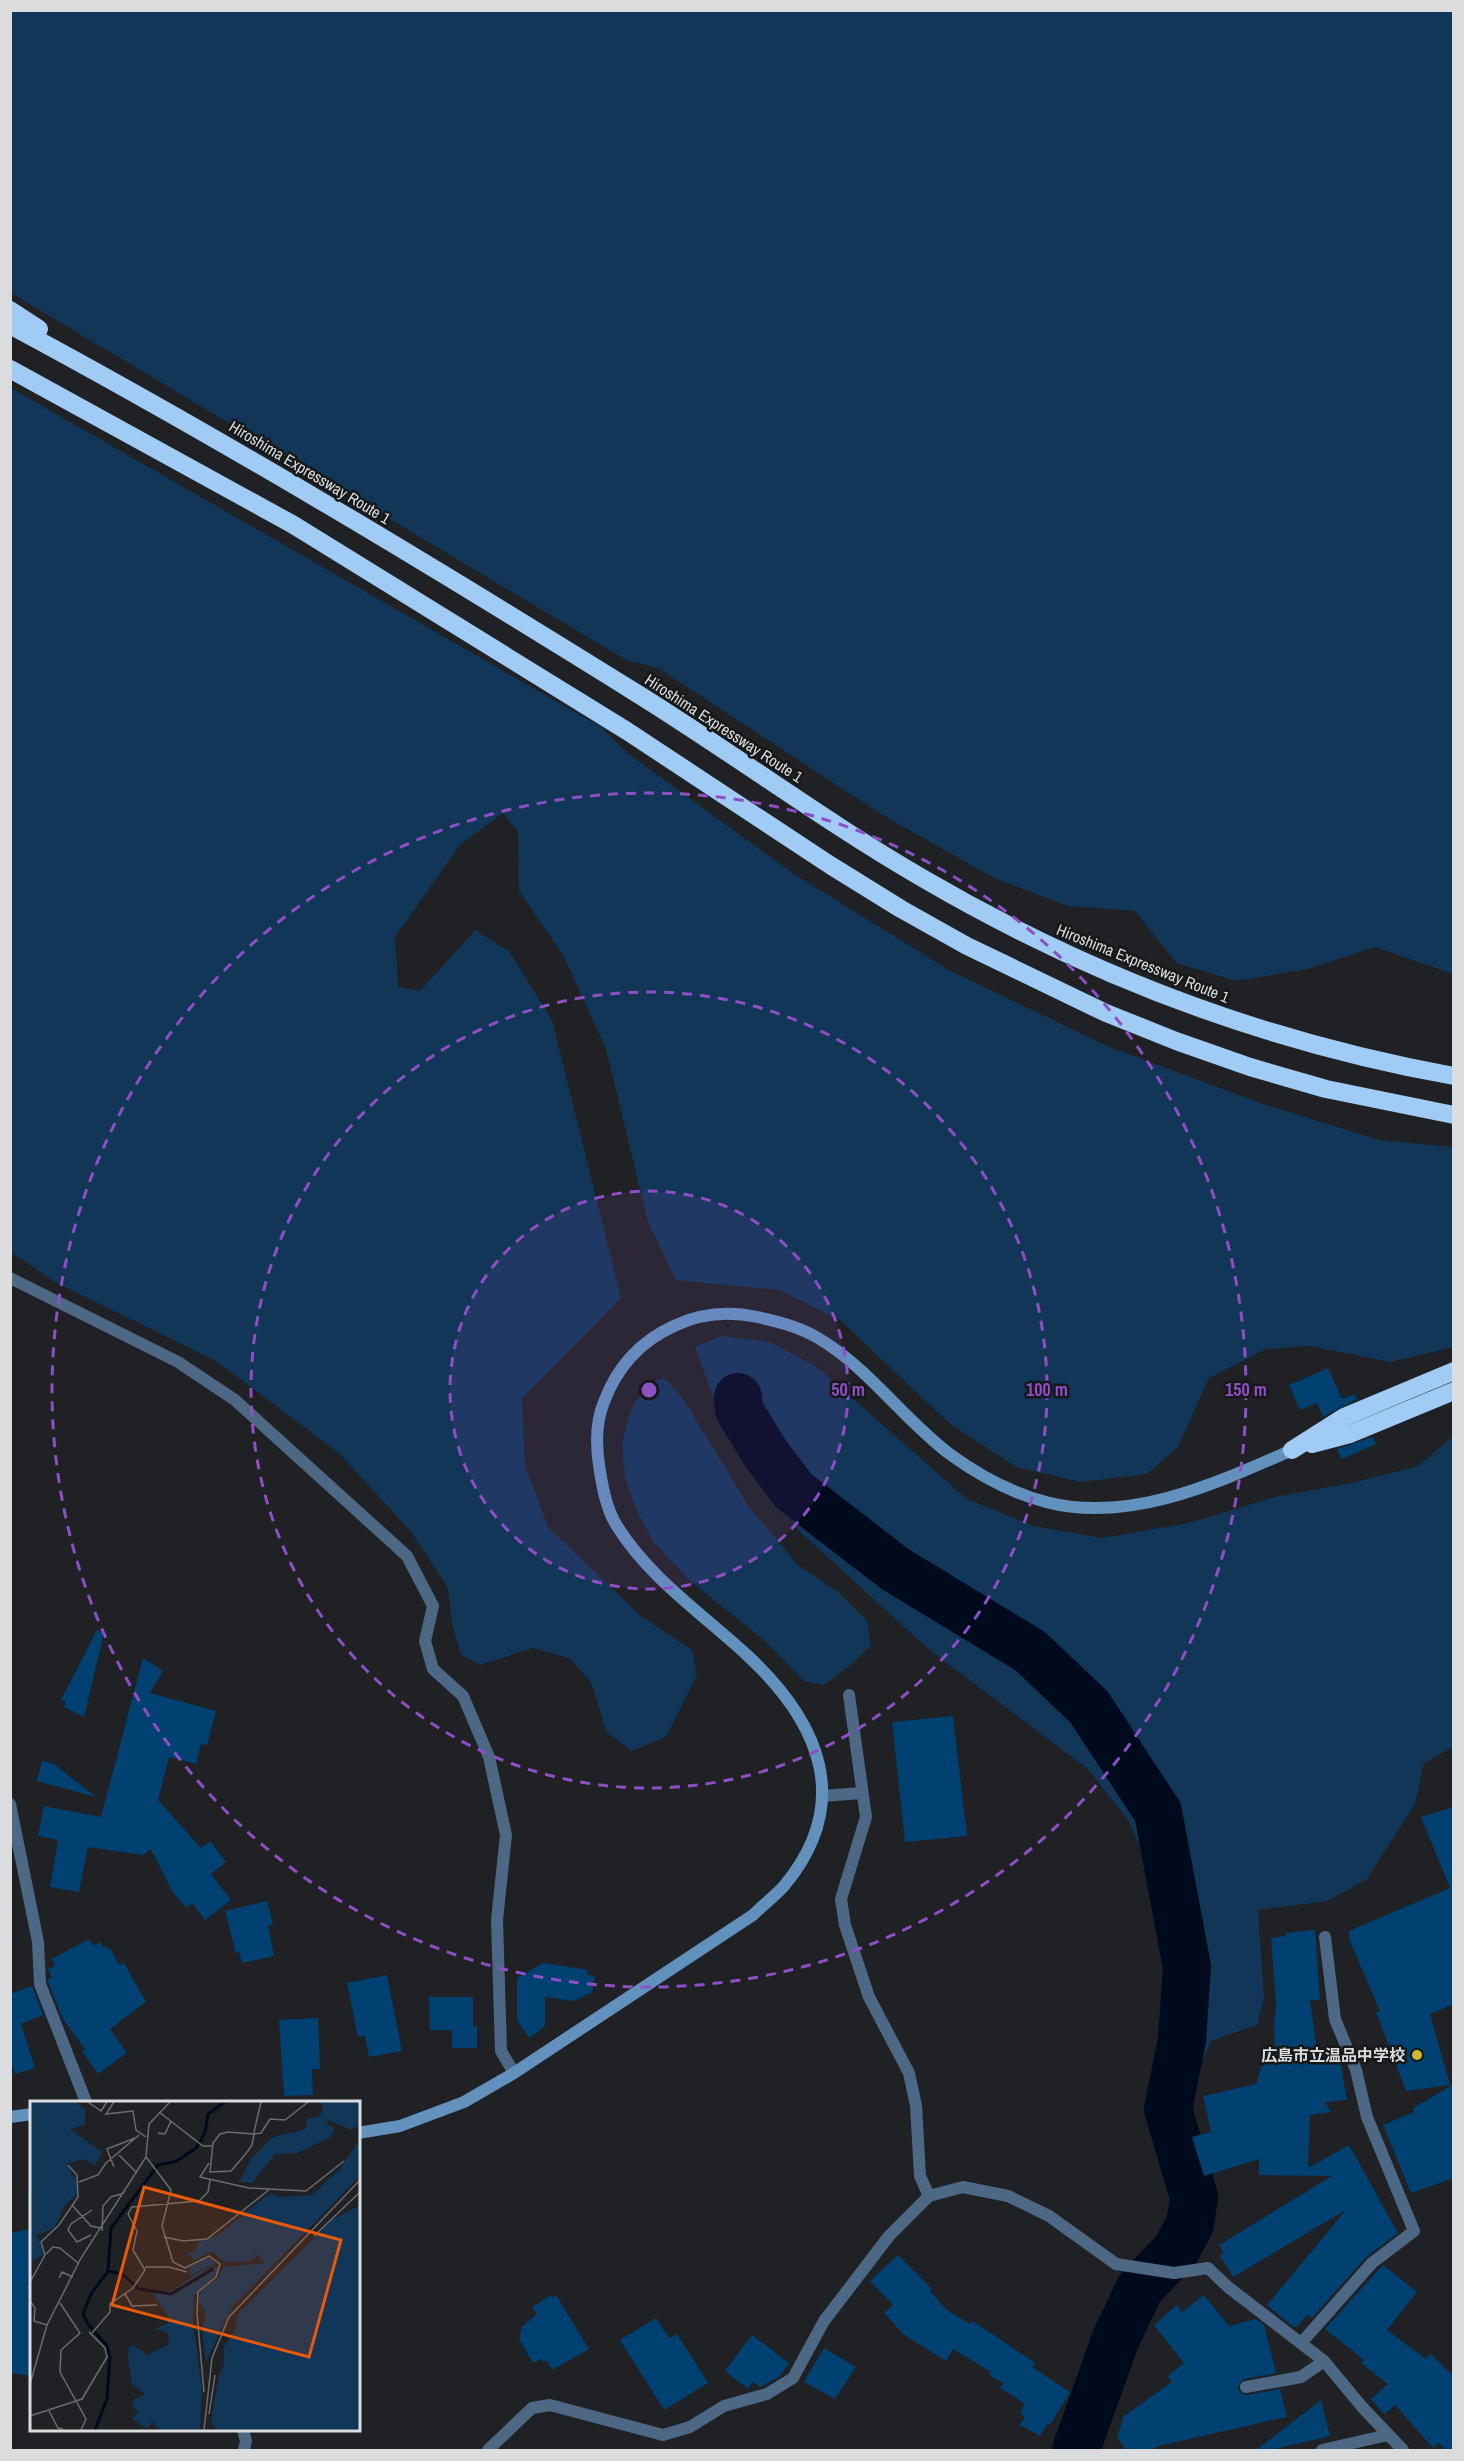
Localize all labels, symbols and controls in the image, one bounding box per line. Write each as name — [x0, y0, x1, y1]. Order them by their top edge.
street label: Hiroshima Expressway Route 1 — [225, 415, 395, 529]
street label: Hiroshima Expressway Route 1 — [641, 669, 808, 788]
street label: Hiroshima Expressway Route 1 — [1053, 918, 1233, 1008]
text: 50 m — [831, 1377, 865, 1402]
text: 100 m — [1026, 1377, 1068, 1402]
text: 150 m — [1225, 1377, 1267, 1402]
centre of rings — [639, 1380, 659, 1400]
place label: 広島市立温品中学校 — [1261, 2044, 1405, 2066]
marker: 広島市立温品中学校 — [1410, 2048, 1424, 2062]
inset map — [30, 2101, 360, 2431]

